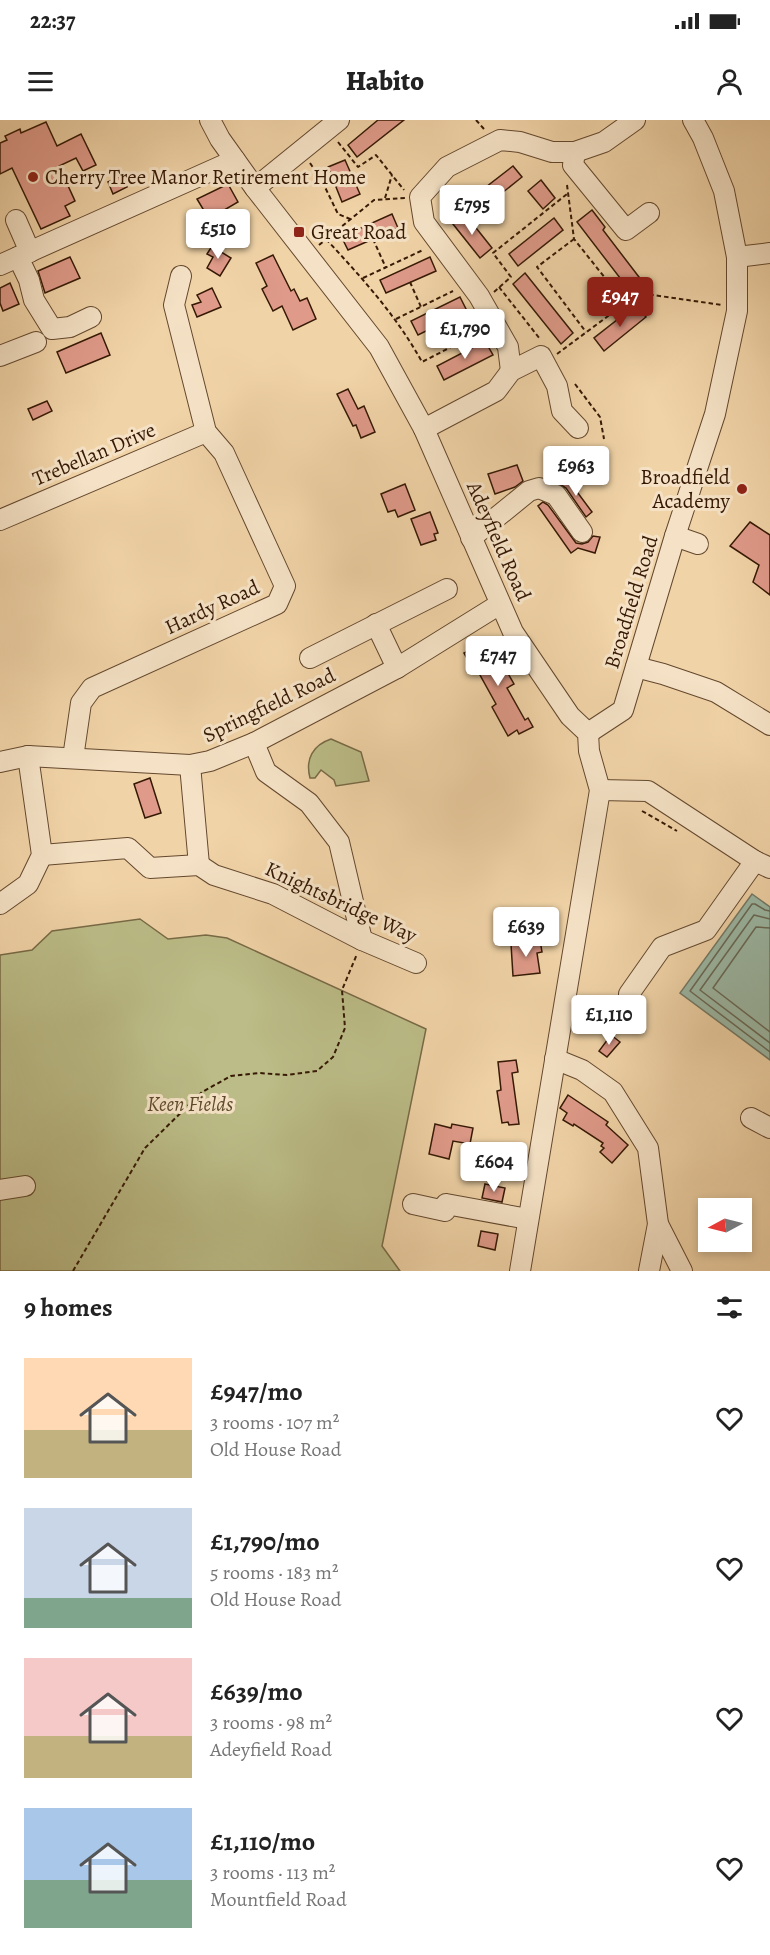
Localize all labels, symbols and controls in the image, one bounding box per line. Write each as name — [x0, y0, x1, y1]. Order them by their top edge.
text: 22:37 — [30, 6, 75, 36]
text: Habito — [346, 63, 424, 99]
icon: menu — [24, 65, 57, 98]
icon: person — [713, 65, 746, 98]
place label: Cherry Tree Manor Retirement Home — [45, 163, 366, 191]
marker: Cherry Tree Manor Retirement Home — [26, 170, 40, 184]
pin: £795 — [436, 185, 508, 236]
text: £795 — [454, 191, 490, 218]
pin: £510 — [182, 209, 254, 260]
text: £510 — [200, 215, 236, 242]
place label: Great Road — [311, 218, 407, 246]
marker: Great Road — [292, 225, 306, 239]
pin: £947 — [584, 277, 656, 328]
text: £947 — [601, 283, 639, 310]
pin: £1,790 — [416, 309, 514, 360]
text: £1,790 — [440, 315, 490, 342]
street label: Trebellan Drive — [28, 416, 160, 492]
pin: £963 — [540, 446, 612, 497]
text: £963 — [557, 452, 595, 479]
place label: Broadfield Academy — [640, 463, 731, 515]
street label: Adeyfield Road — [460, 476, 538, 606]
marker: Broadfield Academy — [735, 482, 749, 496]
street label: Broadfield Road — [597, 531, 665, 672]
street label: Hardy Road — [160, 573, 265, 641]
pin: £747 — [462, 636, 534, 687]
text: £747 — [480, 642, 516, 669]
street label: Springfield Road — [198, 661, 341, 749]
street label: Knightsbridge Way — [261, 855, 422, 950]
pin: £639 — [490, 907, 562, 958]
text: £639 — [507, 913, 545, 940]
pin: £1,110 — [560, 995, 658, 1046]
text: £1,110 — [585, 1001, 633, 1028]
park label: Keen Fields — [147, 1090, 233, 1118]
pin: £604 — [458, 1142, 530, 1193]
text: £604 — [474, 1148, 514, 1175]
north arrow — [698, 1198, 752, 1252]
map controls — [698, 1198, 752, 1252]
text: 9 homes — [24, 1290, 113, 1325]
icon: filters — [713, 1291, 746, 1324]
text: £947/mo — [210, 1374, 303, 1409]
icon: home — [72, 1382, 144, 1454]
icon: heart — [713, 1402, 746, 1435]
text: 3 rooms · 107 m² — [210, 1409, 339, 1436]
text: Old House Road — [210, 1436, 341, 1463]
text: £1,790/mo — [210, 1524, 320, 1559]
icon: home — [72, 1532, 144, 1604]
icon: heart — [713, 1552, 746, 1585]
text: 5 rooms · 183 m² — [210, 1559, 339, 1586]
text: Old House Road — [210, 1586, 341, 1613]
text: £639/mo — [210, 1674, 303, 1709]
icon: home — [72, 1682, 144, 1754]
icon: heart — [713, 1702, 746, 1735]
text: 3 rooms · 98 m² — [210, 1709, 332, 1736]
text: Adeyfield Road — [210, 1736, 332, 1763]
text: £1,110/mo — [210, 1824, 315, 1859]
icon: home — [72, 1832, 144, 1904]
icon: heart — [713, 1852, 746, 1885]
text: 3 rooms · 113 m² — [210, 1859, 335, 1886]
text: Mountfield Road — [210, 1886, 347, 1913]

